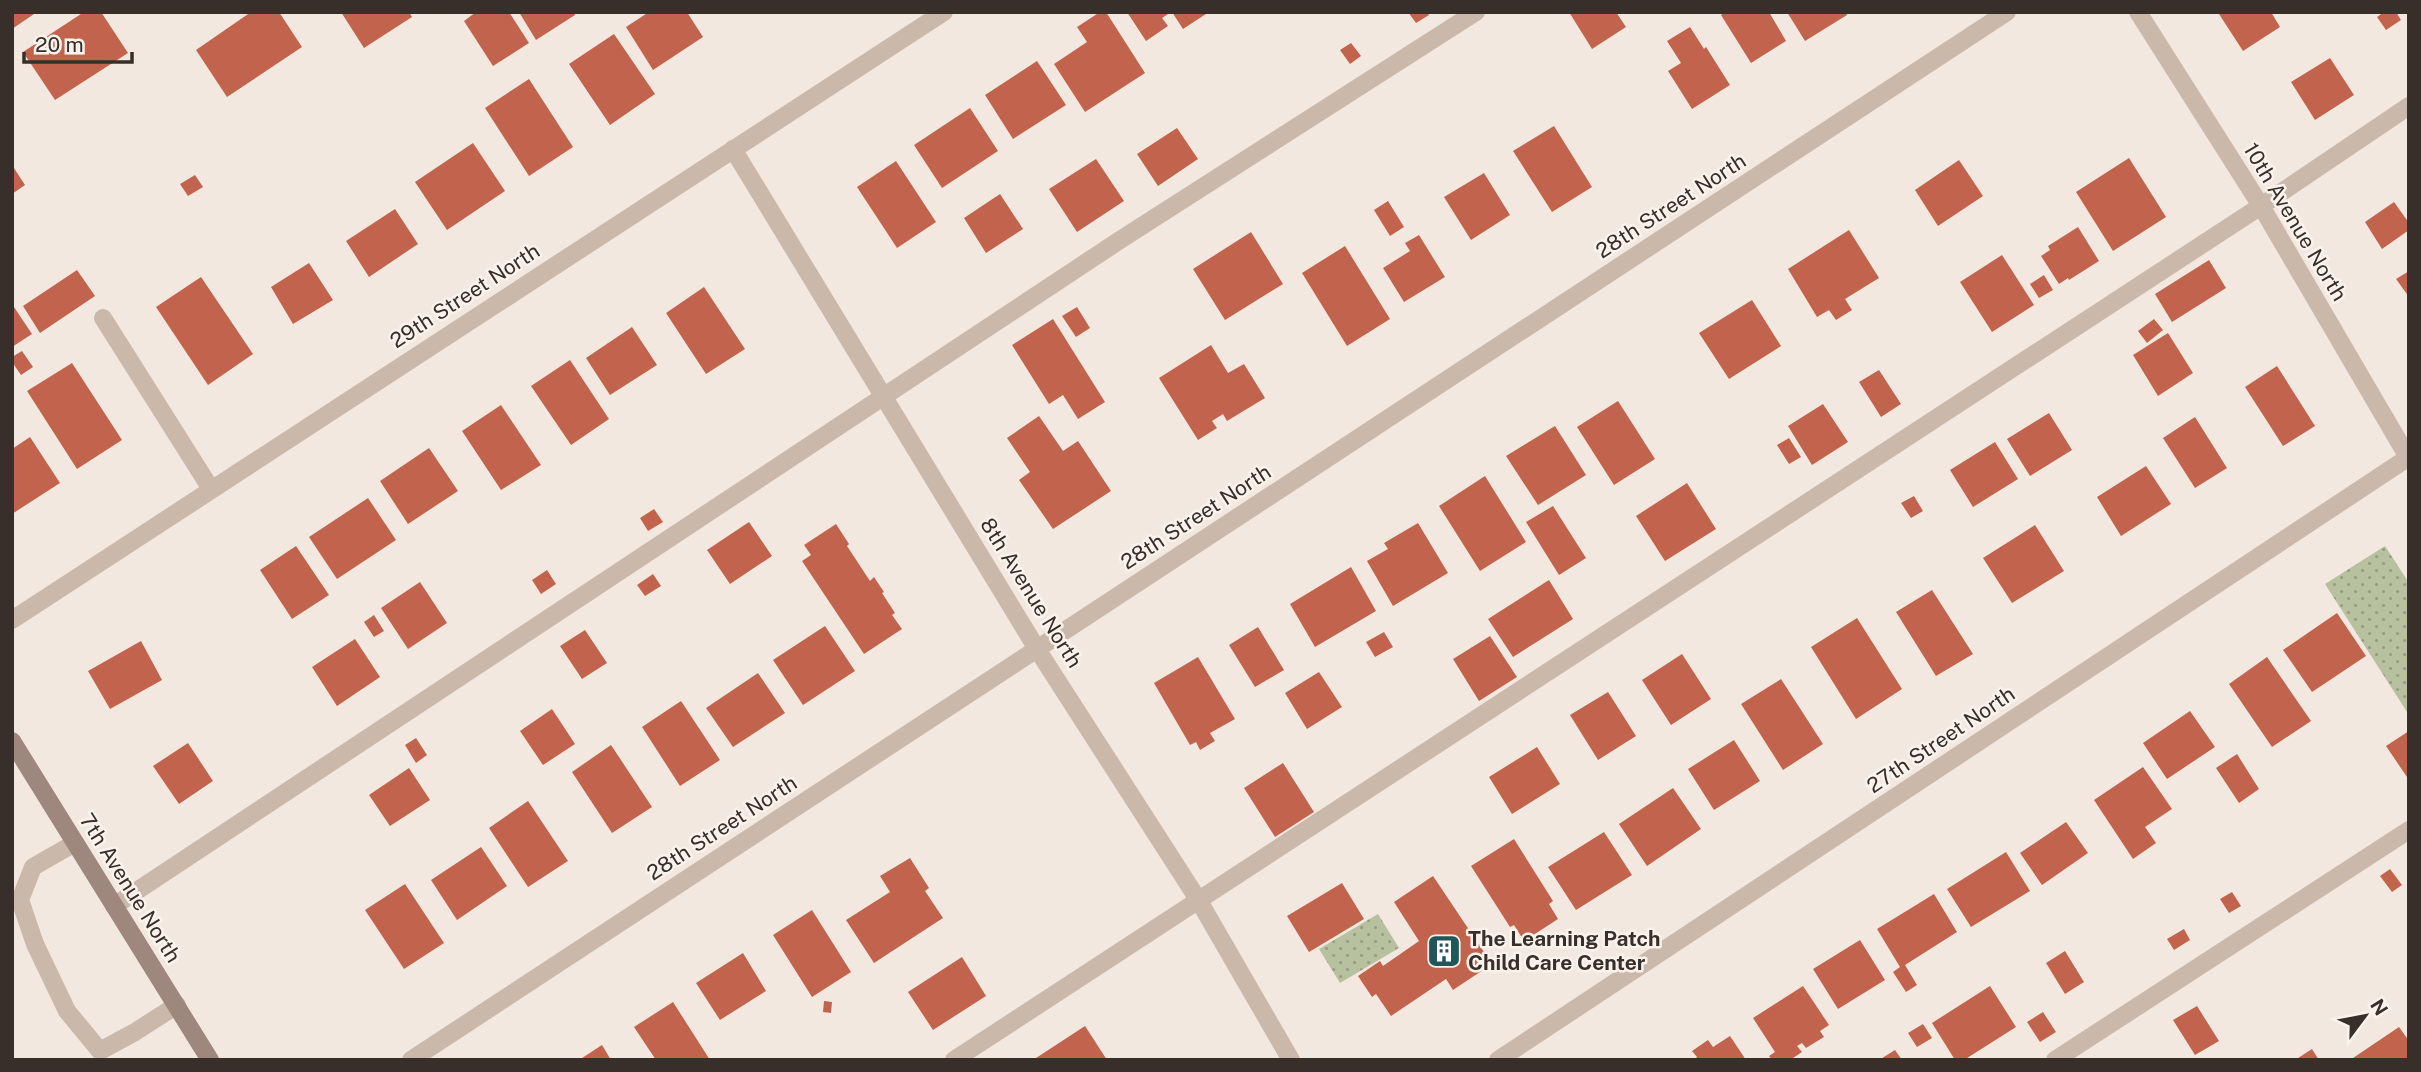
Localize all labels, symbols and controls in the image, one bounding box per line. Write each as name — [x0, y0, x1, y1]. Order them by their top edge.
scale bar — [24, 21, 133, 65]
text: 20 m — [35, 32, 84, 57]
street label: 10th Avenue North — [2238, 138, 2352, 305]
street label: 28th Street North — [1591, 148, 1750, 263]
street label: 29th Street North — [385, 238, 544, 353]
street label: 28th Street North — [1116, 459, 1275, 574]
street label: 8th Avenue North — [975, 513, 1088, 672]
street label: 27th Street North — [1862, 681, 2019, 798]
street label: 28th Street North — [642, 770, 801, 885]
street label: 7th Avenue North — [75, 809, 186, 967]
place label: The Learning Patch Child Care Center — [1468, 926, 1660, 975]
building icon: The Learning Patch Child Care Center — [1425, 932, 1463, 970]
north arrow — [2330, 981, 2400, 1051]
text: N — [2366, 995, 2393, 1019]

